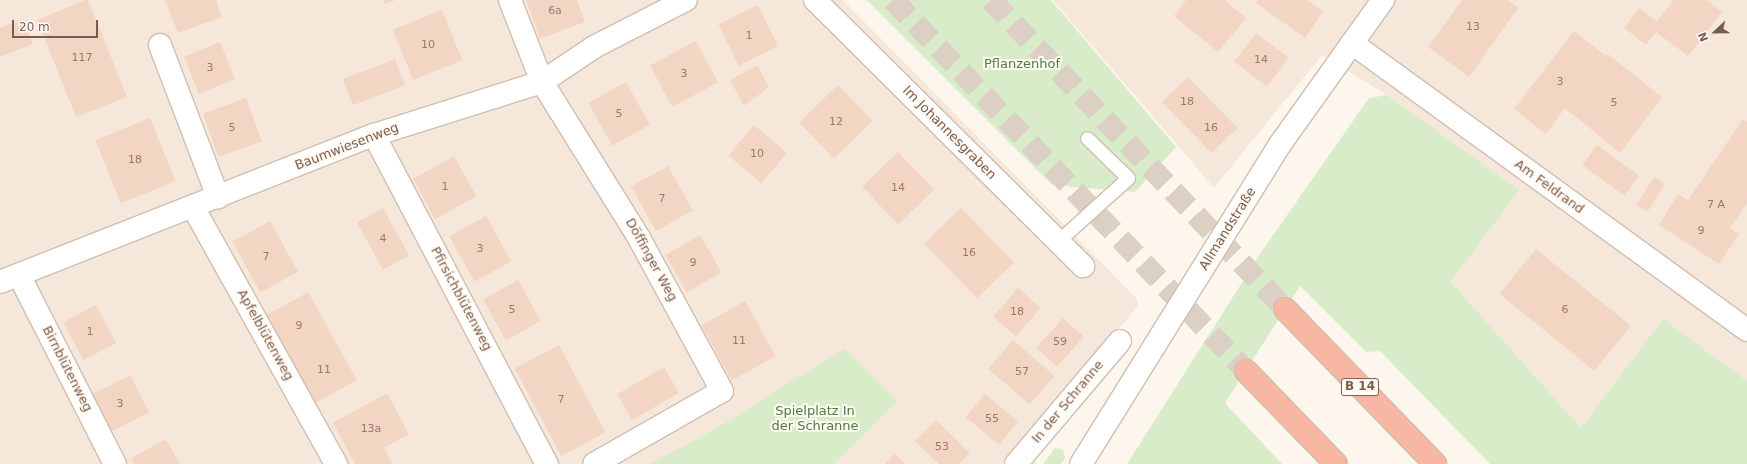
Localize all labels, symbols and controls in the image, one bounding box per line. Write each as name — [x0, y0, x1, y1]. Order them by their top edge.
house number: 6a — [548, 4, 562, 18]
scale bar — [14, 12, 100, 38]
north arrow — [1695, 12, 1735, 52]
text: 20 m — [19, 20, 50, 34]
house number: 13 — [1466, 20, 1480, 34]
house number: 1 — [746, 29, 752, 43]
text: N — [1696, 30, 1711, 43]
house number: 10 — [421, 38, 435, 52]
house number: 117 — [72, 51, 92, 65]
house number: 14 — [1254, 53, 1268, 67]
park label: Pflanzenhof — [984, 56, 1060, 72]
house number: 3 — [207, 61, 213, 75]
house number: 3 — [681, 67, 687, 81]
house number: 3 — [1557, 75, 1563, 89]
street label: Im Johannesgraben — [899, 83, 999, 183]
house number: 18 — [1180, 95, 1194, 109]
house number: 5 — [1611, 96, 1617, 110]
house number: 5 — [616, 107, 622, 121]
house number: 12 — [829, 115, 843, 129]
street label: Baumwiesenweg — [293, 120, 401, 174]
house number: 5 — [229, 121, 235, 135]
house number: 16 — [1204, 121, 1218, 135]
house number: 10 — [750, 147, 764, 161]
house number: 18 — [128, 153, 142, 167]
street label: Am Feldrand — [1511, 157, 1587, 217]
house number: 1 — [442, 180, 448, 194]
house number: 14 — [891, 181, 905, 195]
street label: Allmandstraße — [1196, 185, 1260, 273]
house number: 7 — [659, 192, 665, 206]
house number: 7 A — [1707, 198, 1725, 212]
street label: Döffinger Weg — [622, 216, 680, 304]
house number: 9 — [1698, 224, 1704, 238]
house number: 4 — [380, 232, 386, 246]
house number: 3 — [477, 242, 483, 256]
street label: Pfirsichblütenweg — [427, 244, 495, 354]
house number: 16 — [962, 246, 976, 260]
house number: 7 — [263, 250, 269, 264]
house number: 9 — [690, 256, 696, 270]
street label: Apfelblütenweg — [234, 287, 296, 383]
house number: 5 — [509, 303, 515, 317]
house number: 6 — [1562, 303, 1568, 317]
house number: 18 — [1010, 305, 1024, 319]
house number: 9 — [296, 319, 302, 333]
street label: Birnblütenweg — [39, 323, 95, 415]
house number: 1 — [87, 325, 93, 339]
house number: 11 — [732, 334, 746, 348]
house number: 59 — [1053, 335, 1067, 349]
street label: In der Schranne — [1029, 357, 1107, 447]
house number: 11 — [317, 363, 331, 377]
house number: 57 — [1015, 365, 1029, 379]
road number: B 14 — [1340, 377, 1380, 397]
house number: 7 — [558, 393, 564, 407]
house number: 3 — [117, 397, 123, 411]
park label: Spielplatz In der Schranne — [771, 404, 859, 435]
house number: 55 — [985, 412, 999, 426]
house number: 13a — [361, 422, 381, 436]
house number: 53 — [935, 440, 949, 454]

